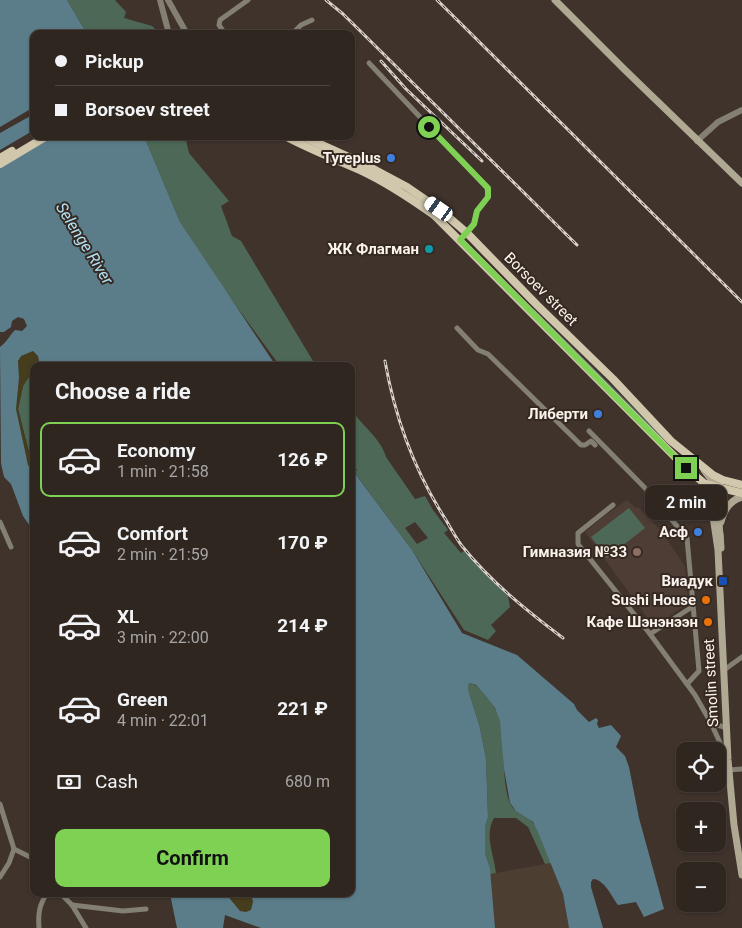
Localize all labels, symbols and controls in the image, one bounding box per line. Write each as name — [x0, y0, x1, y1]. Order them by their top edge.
text: Pickup — [85, 50, 144, 73]
text: Borsoev street — [85, 98, 210, 121]
route start — [418, 116, 440, 138]
place label: Tyreplus — [323, 149, 381, 167]
marker: Tyreplus — [385, 152, 397, 164]
car — [422, 194, 455, 224]
water label: Selenge River — [52, 199, 118, 288]
place label: ЖК Флагман — [328, 240, 419, 258]
marker: ЖК Флагман — [423, 243, 435, 255]
street label: Borsoev street — [501, 249, 582, 330]
text: Choose a ride — [55, 379, 191, 404]
place label: Либерти — [528, 405, 588, 423]
marker: Либерти — [592, 408, 604, 420]
icon: car — [57, 437, 102, 482]
text: Economy — [117, 439, 196, 462]
text: 126 ₽ — [277, 448, 328, 471]
route end — [675, 457, 697, 479]
text: 1 min · 21:58 — [117, 462, 209, 481]
callout: 2 min — [645, 486, 727, 520]
text: 2 min — [666, 493, 706, 512]
icon: car — [57, 520, 102, 565]
text: Comfort — [117, 522, 188, 545]
place label: Асф — [659, 523, 688, 541]
marker: Асф — [692, 526, 704, 538]
text: 170 ₽ — [277, 531, 328, 554]
place label: Гимназия №33 — [523, 543, 627, 561]
text: 2 min · 21:59 — [117, 545, 209, 564]
marker: Гимназия №33 — [631, 546, 643, 558]
place label: Виадук — [661, 572, 714, 590]
marker: Виадук — [717, 575, 729, 587]
place label: Sushi House — [611, 591, 696, 609]
marker: Sushi House — [700, 594, 712, 606]
icon: car — [57, 603, 102, 648]
text: XL — [117, 605, 139, 628]
place label: Кафе Шэнэнээн — [587, 613, 698, 631]
text: 214 ₽ — [277, 614, 328, 637]
marker: Кафе Шэнэнээн — [702, 616, 714, 628]
text: 3 min · 22:00 — [117, 628, 209, 647]
street label: Smolin street — [700, 638, 722, 728]
icon: car — [57, 686, 102, 731]
text: Green — [117, 688, 168, 711]
text: 221 ₽ — [277, 697, 328, 720]
text: 4 min · 22:01 — [117, 711, 209, 730]
map controls — [676, 742, 726, 912]
button: locate — [676, 742, 726, 792]
icon: cash — [55, 768, 83, 796]
text: Cash — [95, 770, 138, 793]
text: 680 m — [285, 772, 330, 791]
button: + — [676, 802, 726, 852]
button: Confirm — [55, 829, 330, 887]
button: − — [676, 862, 726, 912]

